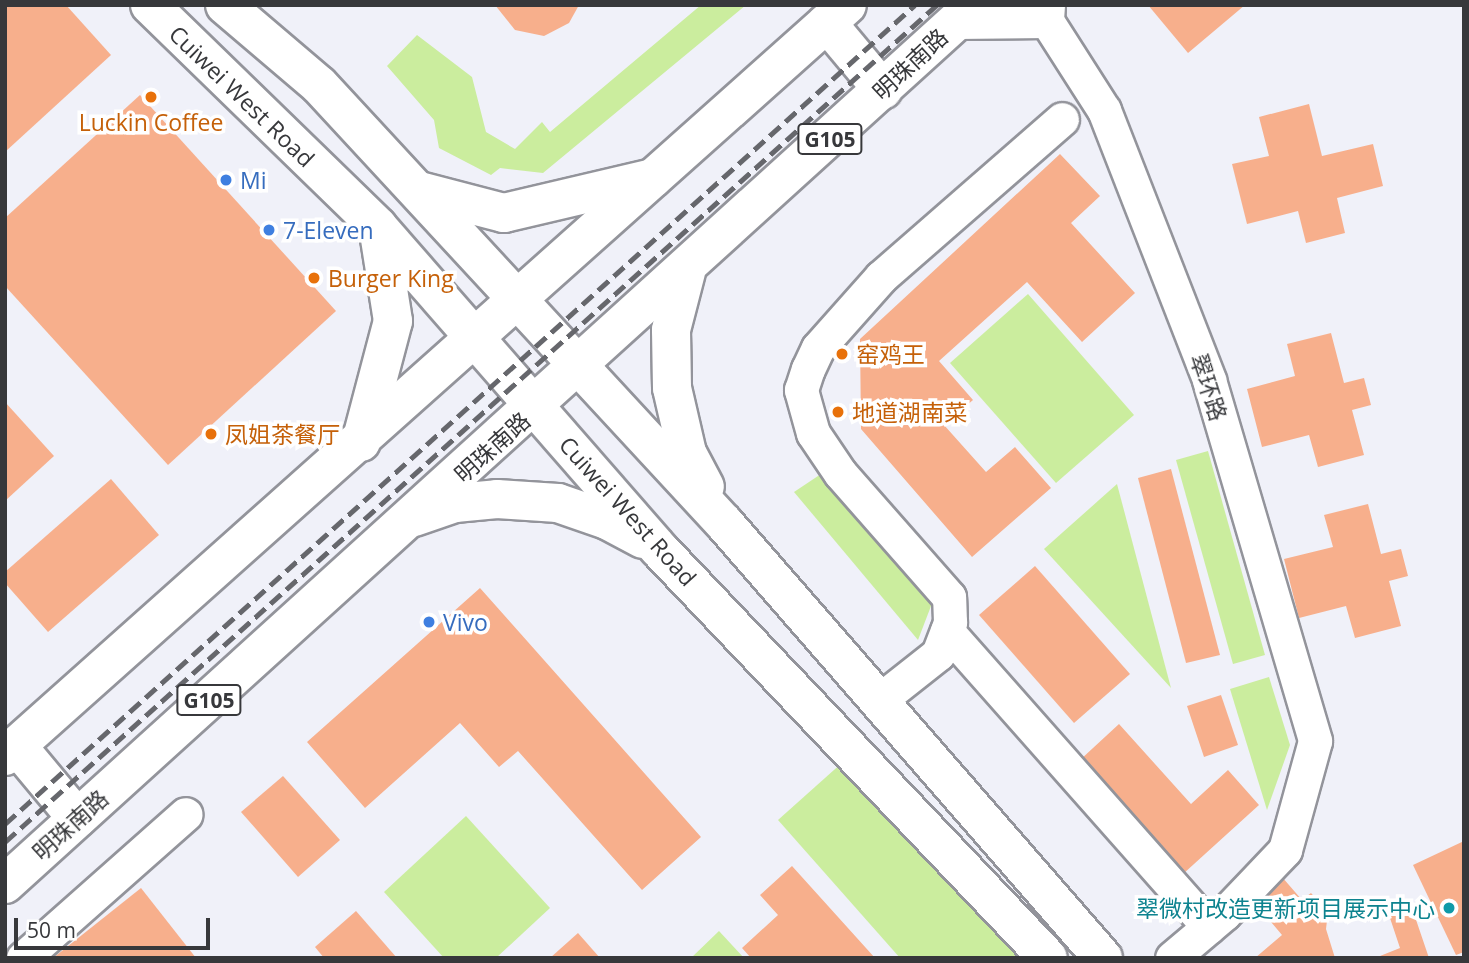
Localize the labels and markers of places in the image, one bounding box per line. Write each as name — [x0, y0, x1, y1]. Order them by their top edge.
marker: Luckin Coffee — [143, 89, 159, 105]
place label: Luckin Coffee — [79, 108, 223, 136]
place label: Mi — [240, 166, 266, 194]
marker: Mi — [218, 172, 234, 188]
place label: 7-Eleven — [283, 216, 374, 244]
marker: 7-Eleven — [261, 222, 277, 238]
place label: Burger King — [328, 264, 454, 292]
marker: Burger King — [306, 270, 322, 286]
place label: 窑鸡王 — [856, 340, 925, 368]
marker: 窑鸡王 — [834, 346, 850, 362]
place label: 地道湖南菜 — [852, 398, 967, 426]
marker: 地道湖南菜 — [830, 404, 846, 420]
place label: 凤姐茶餐厅 — [225, 420, 340, 448]
marker: 凤姐茶餐厅 — [203, 426, 219, 442]
place label: Vivo — [443, 608, 488, 636]
marker: Vivo — [421, 614, 437, 630]
place label: 翠微村改造更新项目展示中心 — [1136, 894, 1435, 922]
marker: 翠微村改造更新项目展示中心 — [1441, 900, 1457, 916]

